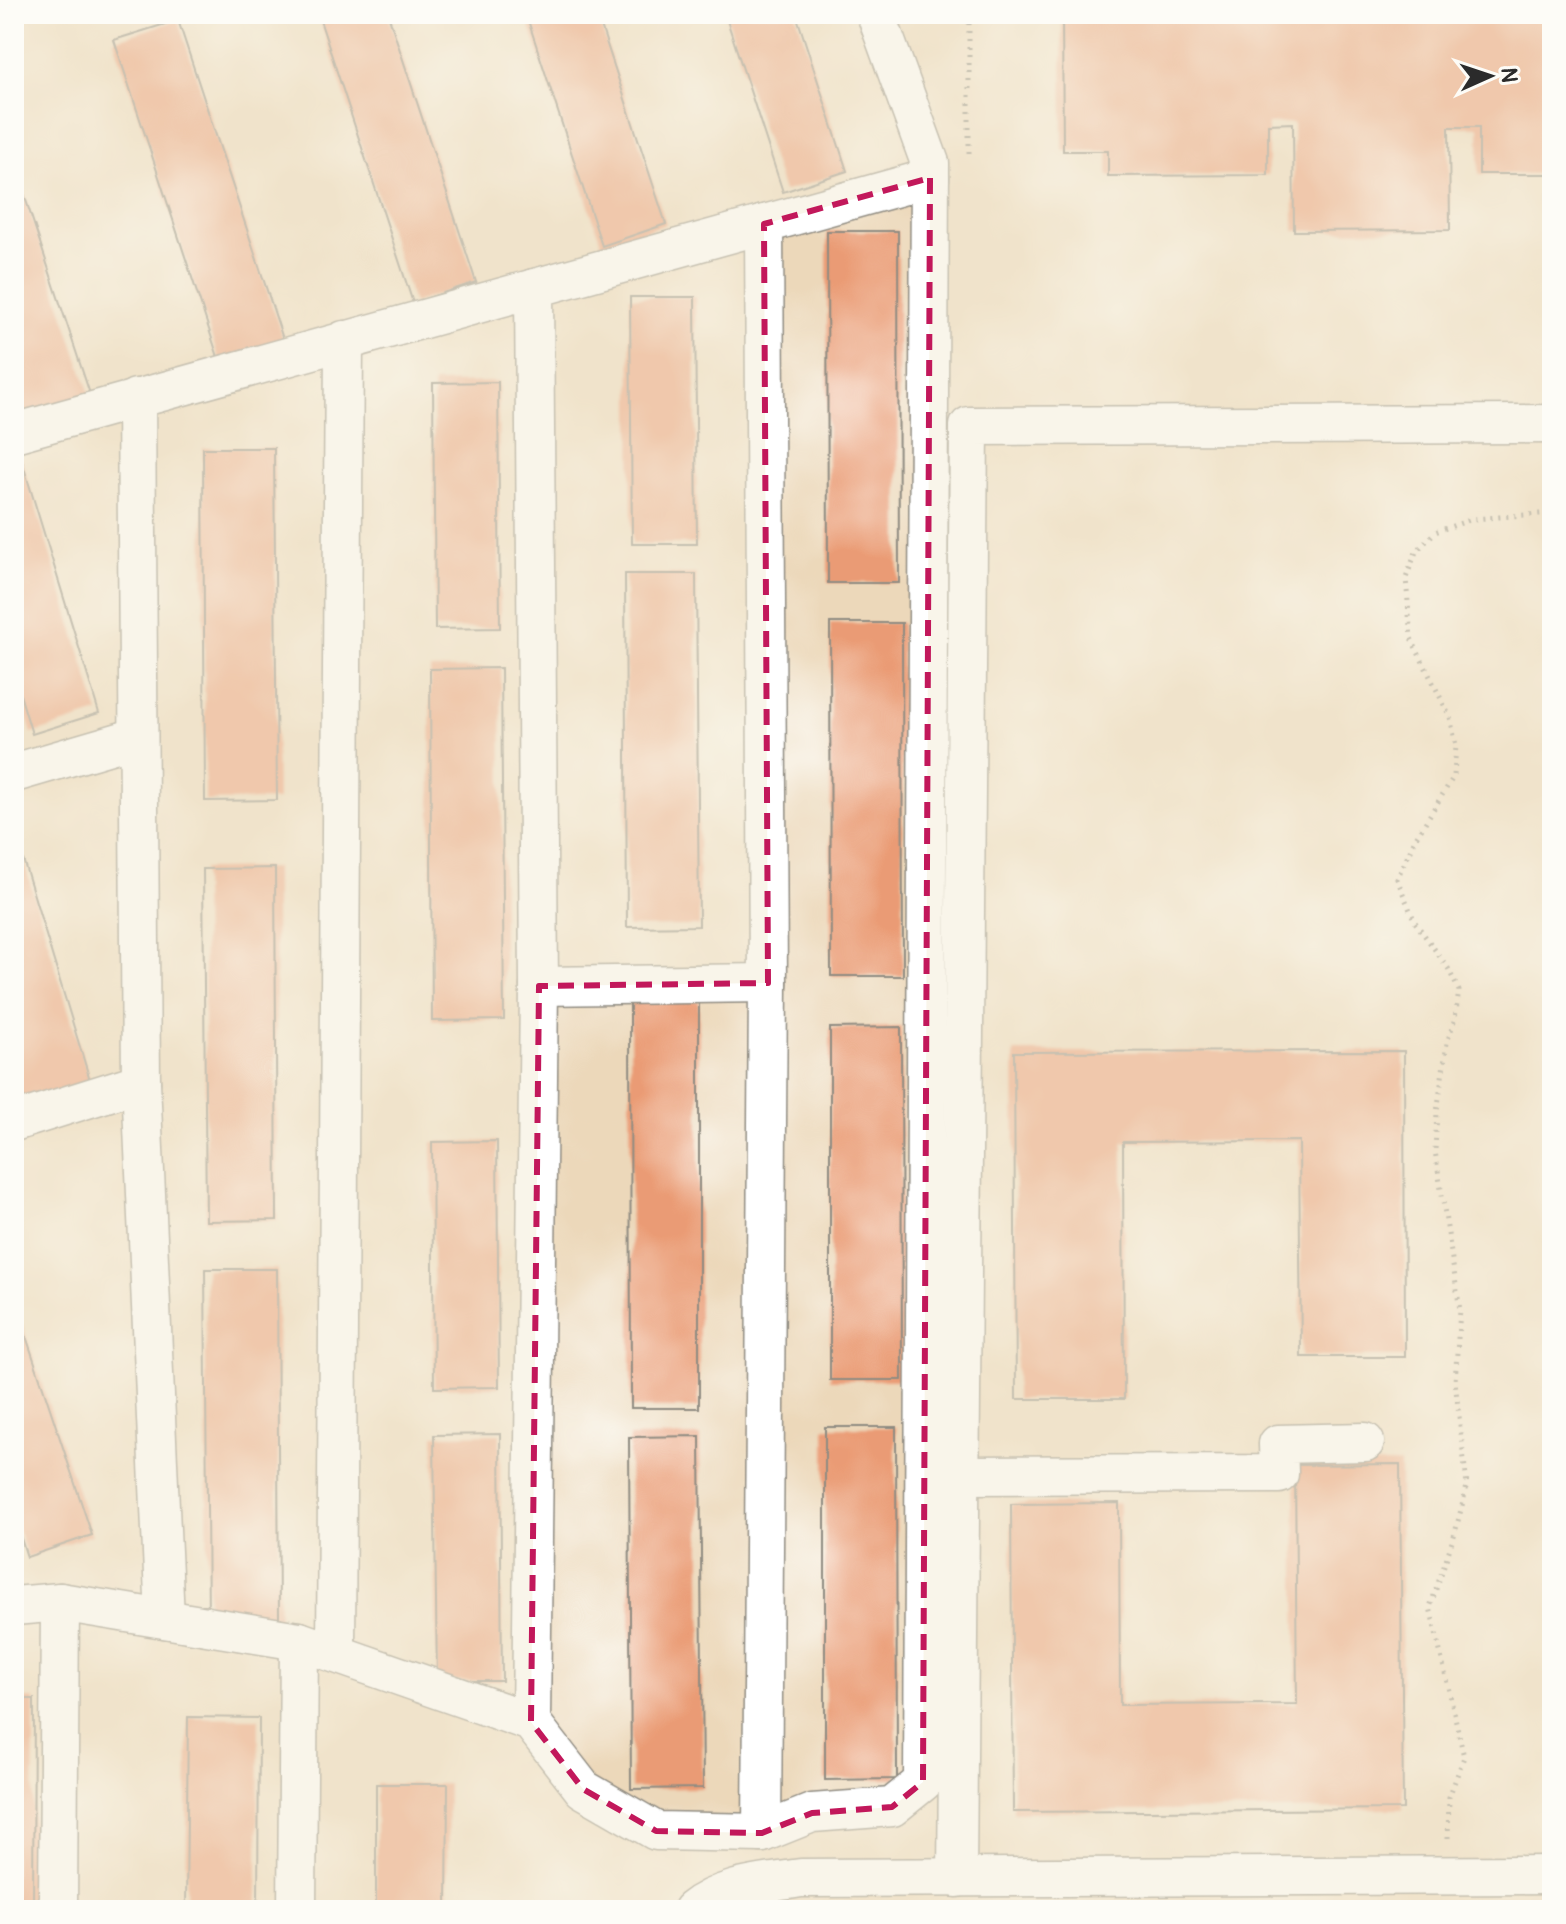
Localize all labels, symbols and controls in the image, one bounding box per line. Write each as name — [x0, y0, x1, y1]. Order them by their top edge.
north arrow — [1450, 36, 1530, 116]
text: N — [1495, 67, 1523, 83]

